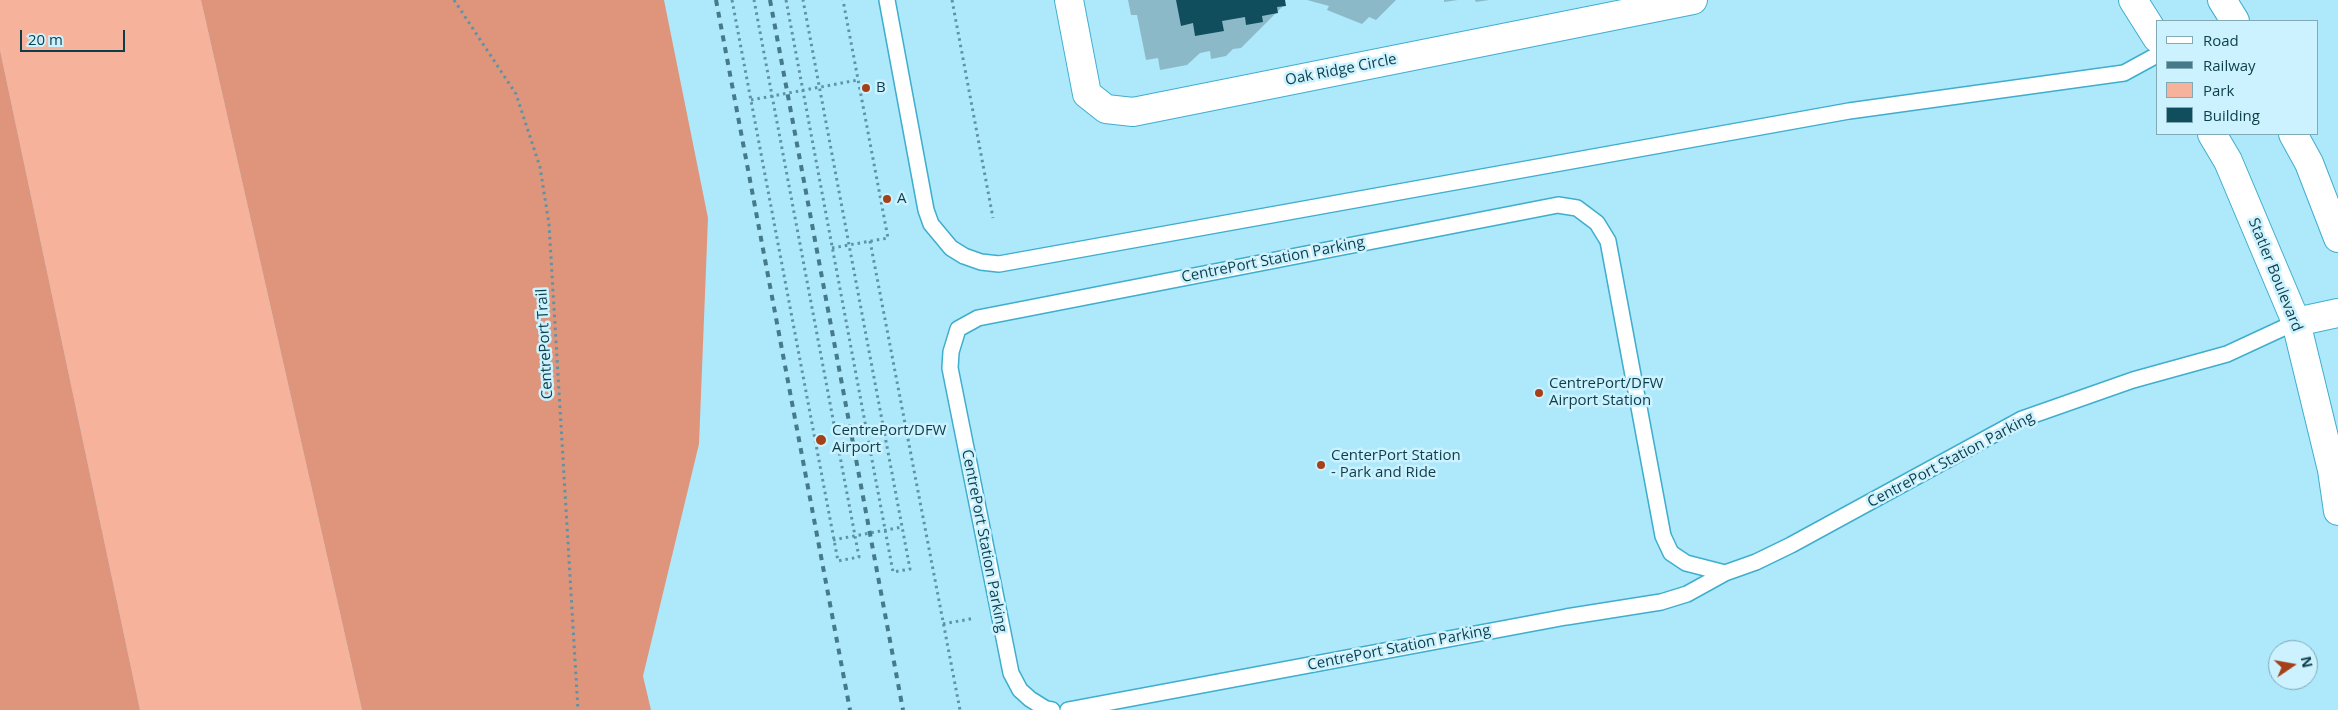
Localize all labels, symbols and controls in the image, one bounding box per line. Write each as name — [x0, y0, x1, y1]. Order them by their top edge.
scale bar — [22, 20, 128, 52]
legend — [2156, 20, 2318, 135]
text: 20 m — [28, 29, 63, 49]
text: Road — [2203, 30, 2239, 50]
street label: Oak Ridge Circle — [1284, 50, 1398, 90]
text: Railway — [2203, 55, 2256, 75]
place label: B — [876, 79, 886, 97]
text: Park — [2203, 80, 2234, 100]
marker: B — [860, 82, 872, 94]
text: Building — [2203, 105, 2260, 125]
place label: A — [897, 190, 906, 208]
marker: A — [881, 193, 893, 205]
street label: Statler Boulevard — [2244, 216, 2306, 334]
street label: CentrePort Station Parking — [1180, 233, 1366, 287]
street label: CentrePort Trail — [533, 288, 557, 400]
place label: CentrePort/DFW Airport Station — [1549, 375, 1663, 410]
marker: CentrePort/DFW Airport Station — [1533, 387, 1545, 399]
street label: CentrePort Station Parking — [1865, 408, 2037, 512]
place label: CentrePort/DFW Airport — [832, 422, 946, 457]
marker: CentrePort/DFW Airport — [814, 433, 828, 447]
place label: CenterPort Station - Park and Ride — [1331, 447, 1461, 482]
street label: CentrePort Station Parking — [957, 448, 1011, 634]
marker: CenterPort Station - Park and Ride — [1315, 459, 1327, 471]
street label: CentrePort Station Parking — [1306, 621, 1492, 675]
north arrow — [2268, 640, 2318, 690]
text: N — [2297, 654, 2318, 670]

